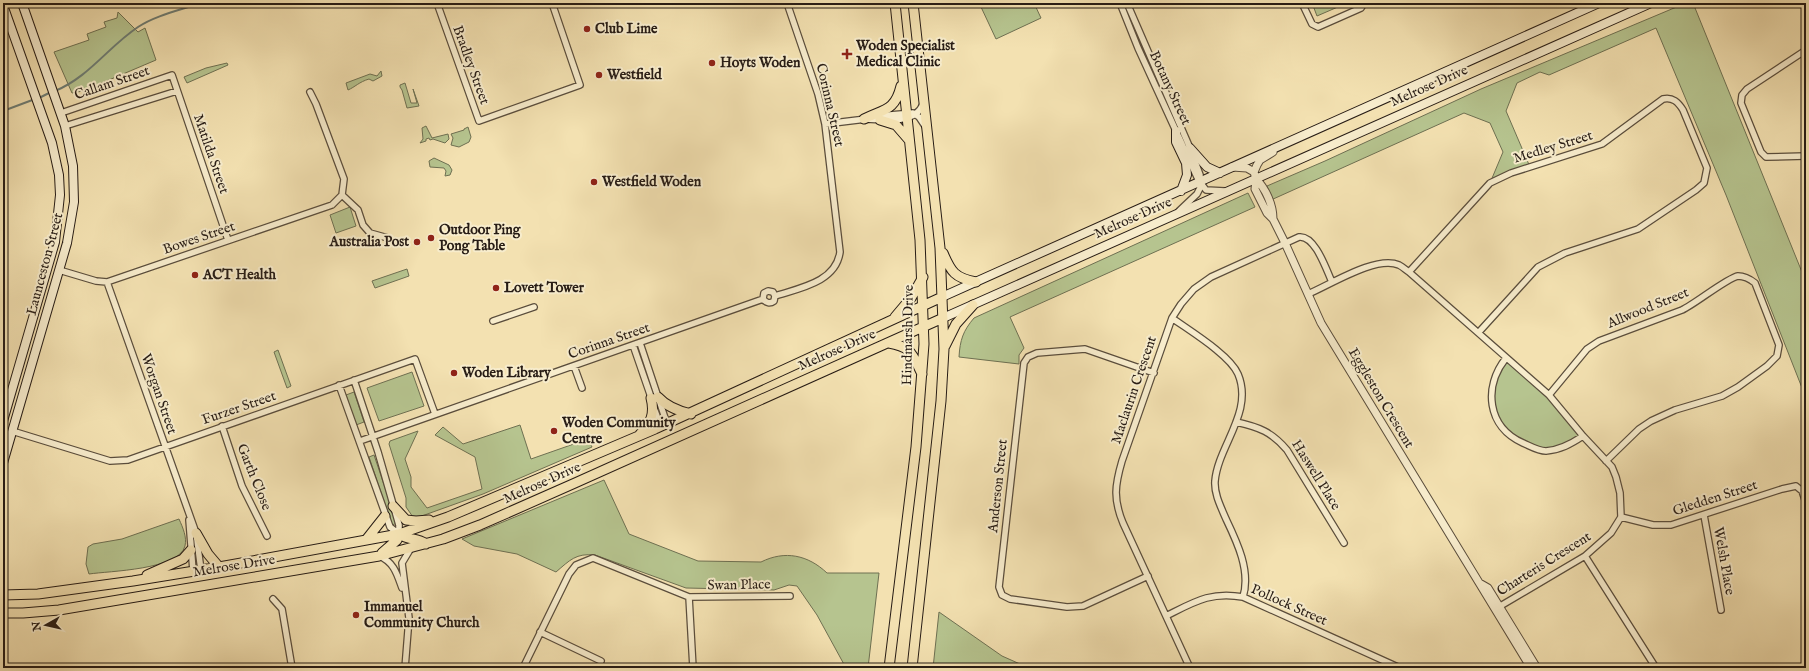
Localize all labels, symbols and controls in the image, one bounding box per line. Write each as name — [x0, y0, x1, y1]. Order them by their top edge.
place label: Club Lime — [595, 20, 658, 38]
street label: Bradley Street — [448, 23, 494, 107]
marker: Club Lime — [582, 24, 592, 34]
place label: Woden Specialist Medical Clinic — [855, 37, 955, 71]
marker: Woden Specialist Medical Clinic — [841, 48, 853, 60]
street label: Botany Street — [1145, 48, 1195, 128]
place label: Hoyts Woden — [720, 54, 801, 72]
marker: Hoyts Woden — [707, 58, 717, 68]
street label: Corinna Street — [812, 61, 848, 149]
street label: Melrose Drive — [1387, 61, 1471, 111]
street label: Callam Street — [72, 62, 152, 104]
place label: Westfield — [606, 66, 662, 84]
marker: Westfield — [594, 70, 604, 80]
street label: Matilda Street — [189, 112, 233, 196]
street label: Medley Street — [1511, 126, 1595, 168]
place label: Westfield Woden — [601, 173, 702, 191]
marker: Westfield Woden — [589, 177, 599, 187]
street label: Melrose Drive — [1091, 193, 1175, 243]
street label: Launceston Street — [23, 210, 67, 317]
street label: Bowes Street — [161, 217, 238, 259]
place label: Outdoor Ping Pong Table — [439, 221, 522, 255]
place label: Australia Post — [329, 233, 409, 251]
marker: Outdoor Ping Pong Table — [426, 233, 436, 243]
marker: Australia Post — [412, 237, 422, 247]
place label: ACT Health — [202, 266, 276, 284]
marker: ACT Health — [190, 270, 200, 280]
place label: Lovett Tower — [504, 279, 585, 297]
marker: Lovett Tower — [491, 283, 501, 293]
street label: Allwood Street — [1604, 283, 1692, 333]
street label: Hindmarsh Drive — [898, 284, 918, 386]
street label: Corinna Street — [566, 319, 652, 363]
street label: Melrose Drive — [795, 325, 879, 375]
street label: Maclaurin Crescent — [1107, 334, 1161, 446]
street label: Eggleston Crescent — [1344, 345, 1418, 452]
street label: Worgan Street — [137, 351, 181, 437]
place label: Woden Library — [461, 364, 552, 382]
marker: Woden Library — [449, 368, 459, 378]
street label: Furzer Street — [200, 387, 279, 429]
place label: Woden Community Centre — [561, 414, 677, 448]
marker: Woden Community Centre — [549, 426, 559, 436]
street label: Haswell Place — [1287, 436, 1345, 514]
street label: Anderson Street — [984, 438, 1012, 535]
street label: Garth Close — [232, 441, 276, 513]
street label: Melrose Drive — [500, 458, 584, 508]
street label: Gledden Street — [1670, 476, 1760, 520]
street label: Welsh Place — [1709, 526, 1739, 597]
street label: Charteris Crescent — [1494, 528, 1595, 600]
street label: Melrose Drive — [192, 551, 277, 581]
street label: Swan Place — [707, 575, 771, 595]
street label: Pollock Street — [1248, 580, 1330, 630]
place label: Immanuel Community Church — [364, 598, 480, 632]
north arrow — [26, 605, 66, 645]
marker: Immanuel Community Church — [351, 610, 361, 620]
text: N — [29, 620, 45, 633]

